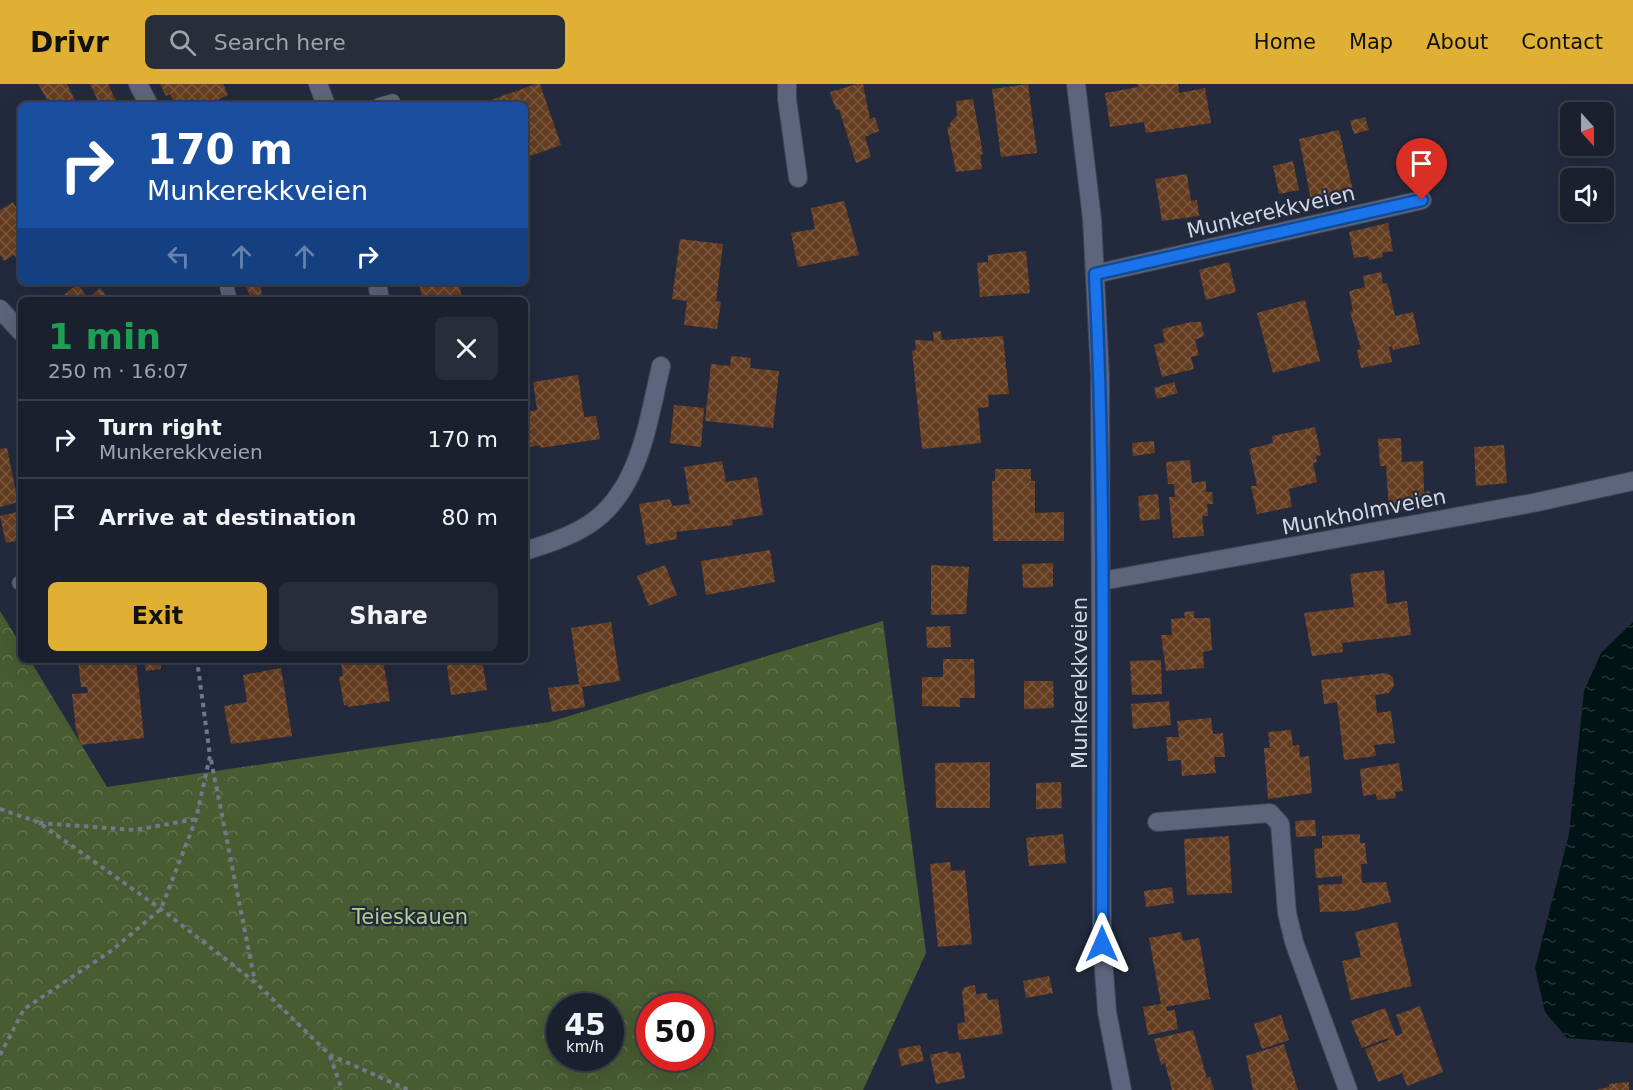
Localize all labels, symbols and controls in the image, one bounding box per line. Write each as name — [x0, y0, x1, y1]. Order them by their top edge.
search box — [145, 15, 565, 69]
text: Drivr — [30, 26, 109, 59]
icon: search — [166, 26, 199, 59]
text: Search here — [214, 30, 346, 55]
text: Home — [1254, 30, 1316, 54]
text: Map — [1349, 30, 1393, 54]
text: About — [1426, 30, 1488, 54]
text: Contact — [1521, 30, 1603, 54]
north arrow — [1560, 102, 1614, 156]
map controls — [1560, 102, 1614, 222]
text: 170 m — [147, 125, 293, 174]
icon: right — [48, 126, 126, 204]
pin — [1396, 138, 1447, 200]
icon: arrive — [1405, 147, 1438, 180]
button: sound — [1560, 168, 1614, 222]
text: Munkerekkveien — [147, 175, 368, 206]
street label: Munkerekkveien — [1185, 181, 1357, 243]
icon: left — [162, 240, 195, 273]
icon: ahead — [225, 240, 258, 273]
icon: ahead — [288, 240, 321, 273]
icon: right — [351, 240, 384, 273]
text: 1 min — [48, 316, 161, 357]
button: close — [435, 317, 498, 380]
text: 250 m · 16:07 — [48, 359, 189, 383]
text: Turn right — [99, 415, 222, 440]
icon: right — [48, 423, 81, 456]
text: 170 m — [428, 427, 498, 452]
text: Munkerekkveien — [99, 440, 263, 464]
street label: Munkholmveien — [1280, 484, 1448, 540]
icon: arrive — [48, 501, 81, 534]
text: Arrive at destination — [99, 505, 356, 530]
text: 80 m — [442, 505, 498, 530]
button: Exit — [48, 582, 267, 651]
button: Share — [279, 582, 498, 651]
street label: Munkerekkveien — [1068, 597, 1092, 769]
park label: Teieskauen — [351, 905, 468, 929]
position arrow — [1070, 912, 1134, 976]
speed limit sign: 50 — [636, 993, 714, 1071]
text: 45 — [564, 1007, 606, 1042]
text: km/h — [566, 1038, 604, 1056]

